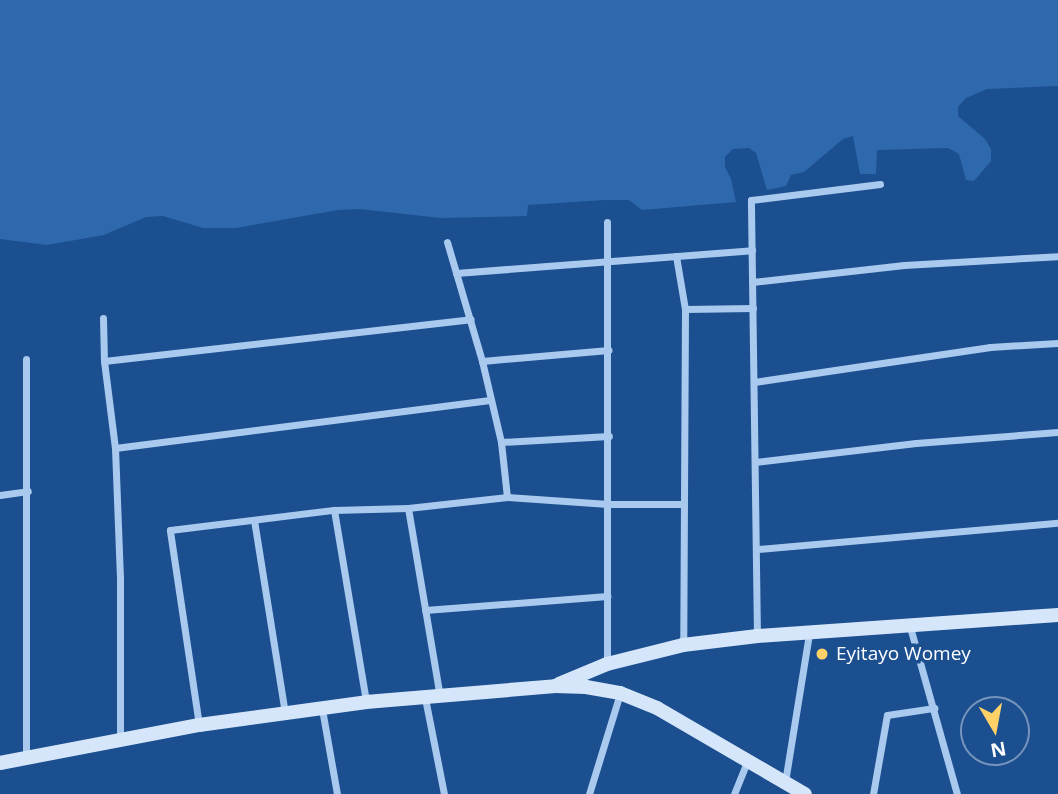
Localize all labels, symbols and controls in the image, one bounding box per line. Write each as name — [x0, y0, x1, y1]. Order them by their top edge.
place label: Eyitayo Womey — [836, 643, 971, 665]
marker: Eyitayo Womey — [814, 646, 830, 662]
north arrow — [960, 696, 1030, 766]
text: N — [988, 736, 1008, 764]

